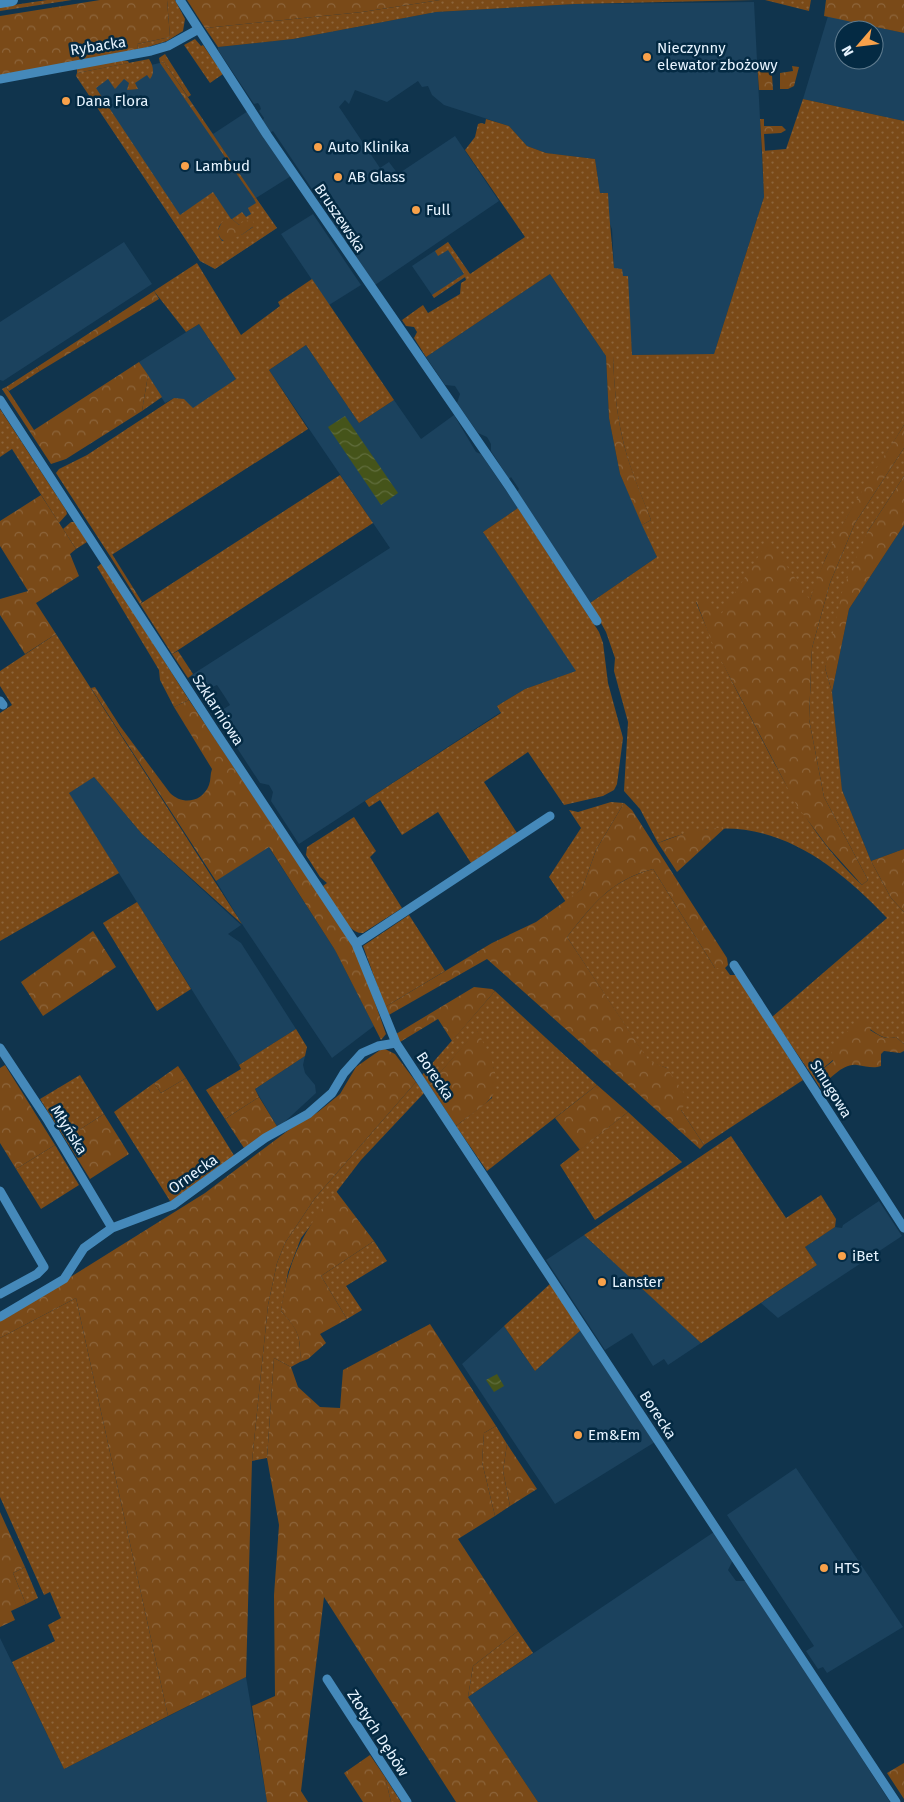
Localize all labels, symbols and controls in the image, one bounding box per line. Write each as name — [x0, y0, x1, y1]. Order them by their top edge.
north arrow — [834, 20, 884, 70]
street label: Rybacka — [69, 33, 127, 59]
place label: Nieczynny elewator zbożowy — [657, 39, 778, 74]
text: N — [838, 43, 858, 59]
marker: Nieczynny elewator zbożowy — [641, 51, 653, 63]
place label: Dana Flora — [76, 92, 148, 110]
marker: Dana Flora — [60, 95, 72, 107]
place label: Auto Klinika — [328, 138, 409, 156]
marker: Auto Klinika — [312, 141, 324, 153]
place label: Lambud — [195, 157, 250, 175]
marker: Lambud — [179, 160, 191, 172]
place label: AB Glass — [348, 168, 405, 186]
marker: AB Glass — [332, 171, 344, 183]
street label: Bruszewska — [311, 180, 369, 256]
place label: Full — [426, 201, 451, 219]
marker: Full — [410, 204, 422, 216]
street label: Szklarniowa — [188, 671, 248, 749]
street label: Borecka — [412, 1049, 458, 1103]
street label: Smugowa — [806, 1057, 856, 1121]
street label: Młyńska — [47, 1102, 91, 1158]
street label: Ornecka — [165, 1151, 221, 1197]
place label: iBet — [852, 1247, 880, 1265]
marker: iBet — [836, 1250, 848, 1262]
place label: Lanster — [612, 1273, 663, 1291]
marker: Lanster — [596, 1276, 608, 1288]
street label: Borecka — [636, 1387, 680, 1443]
place label: Em&Em — [588, 1426, 640, 1444]
marker: Em&Em — [572, 1429, 584, 1441]
place label: HTS — [834, 1559, 860, 1577]
marker: HTS — [818, 1562, 830, 1574]
street label: Złotych Dębów — [343, 1686, 413, 1780]

